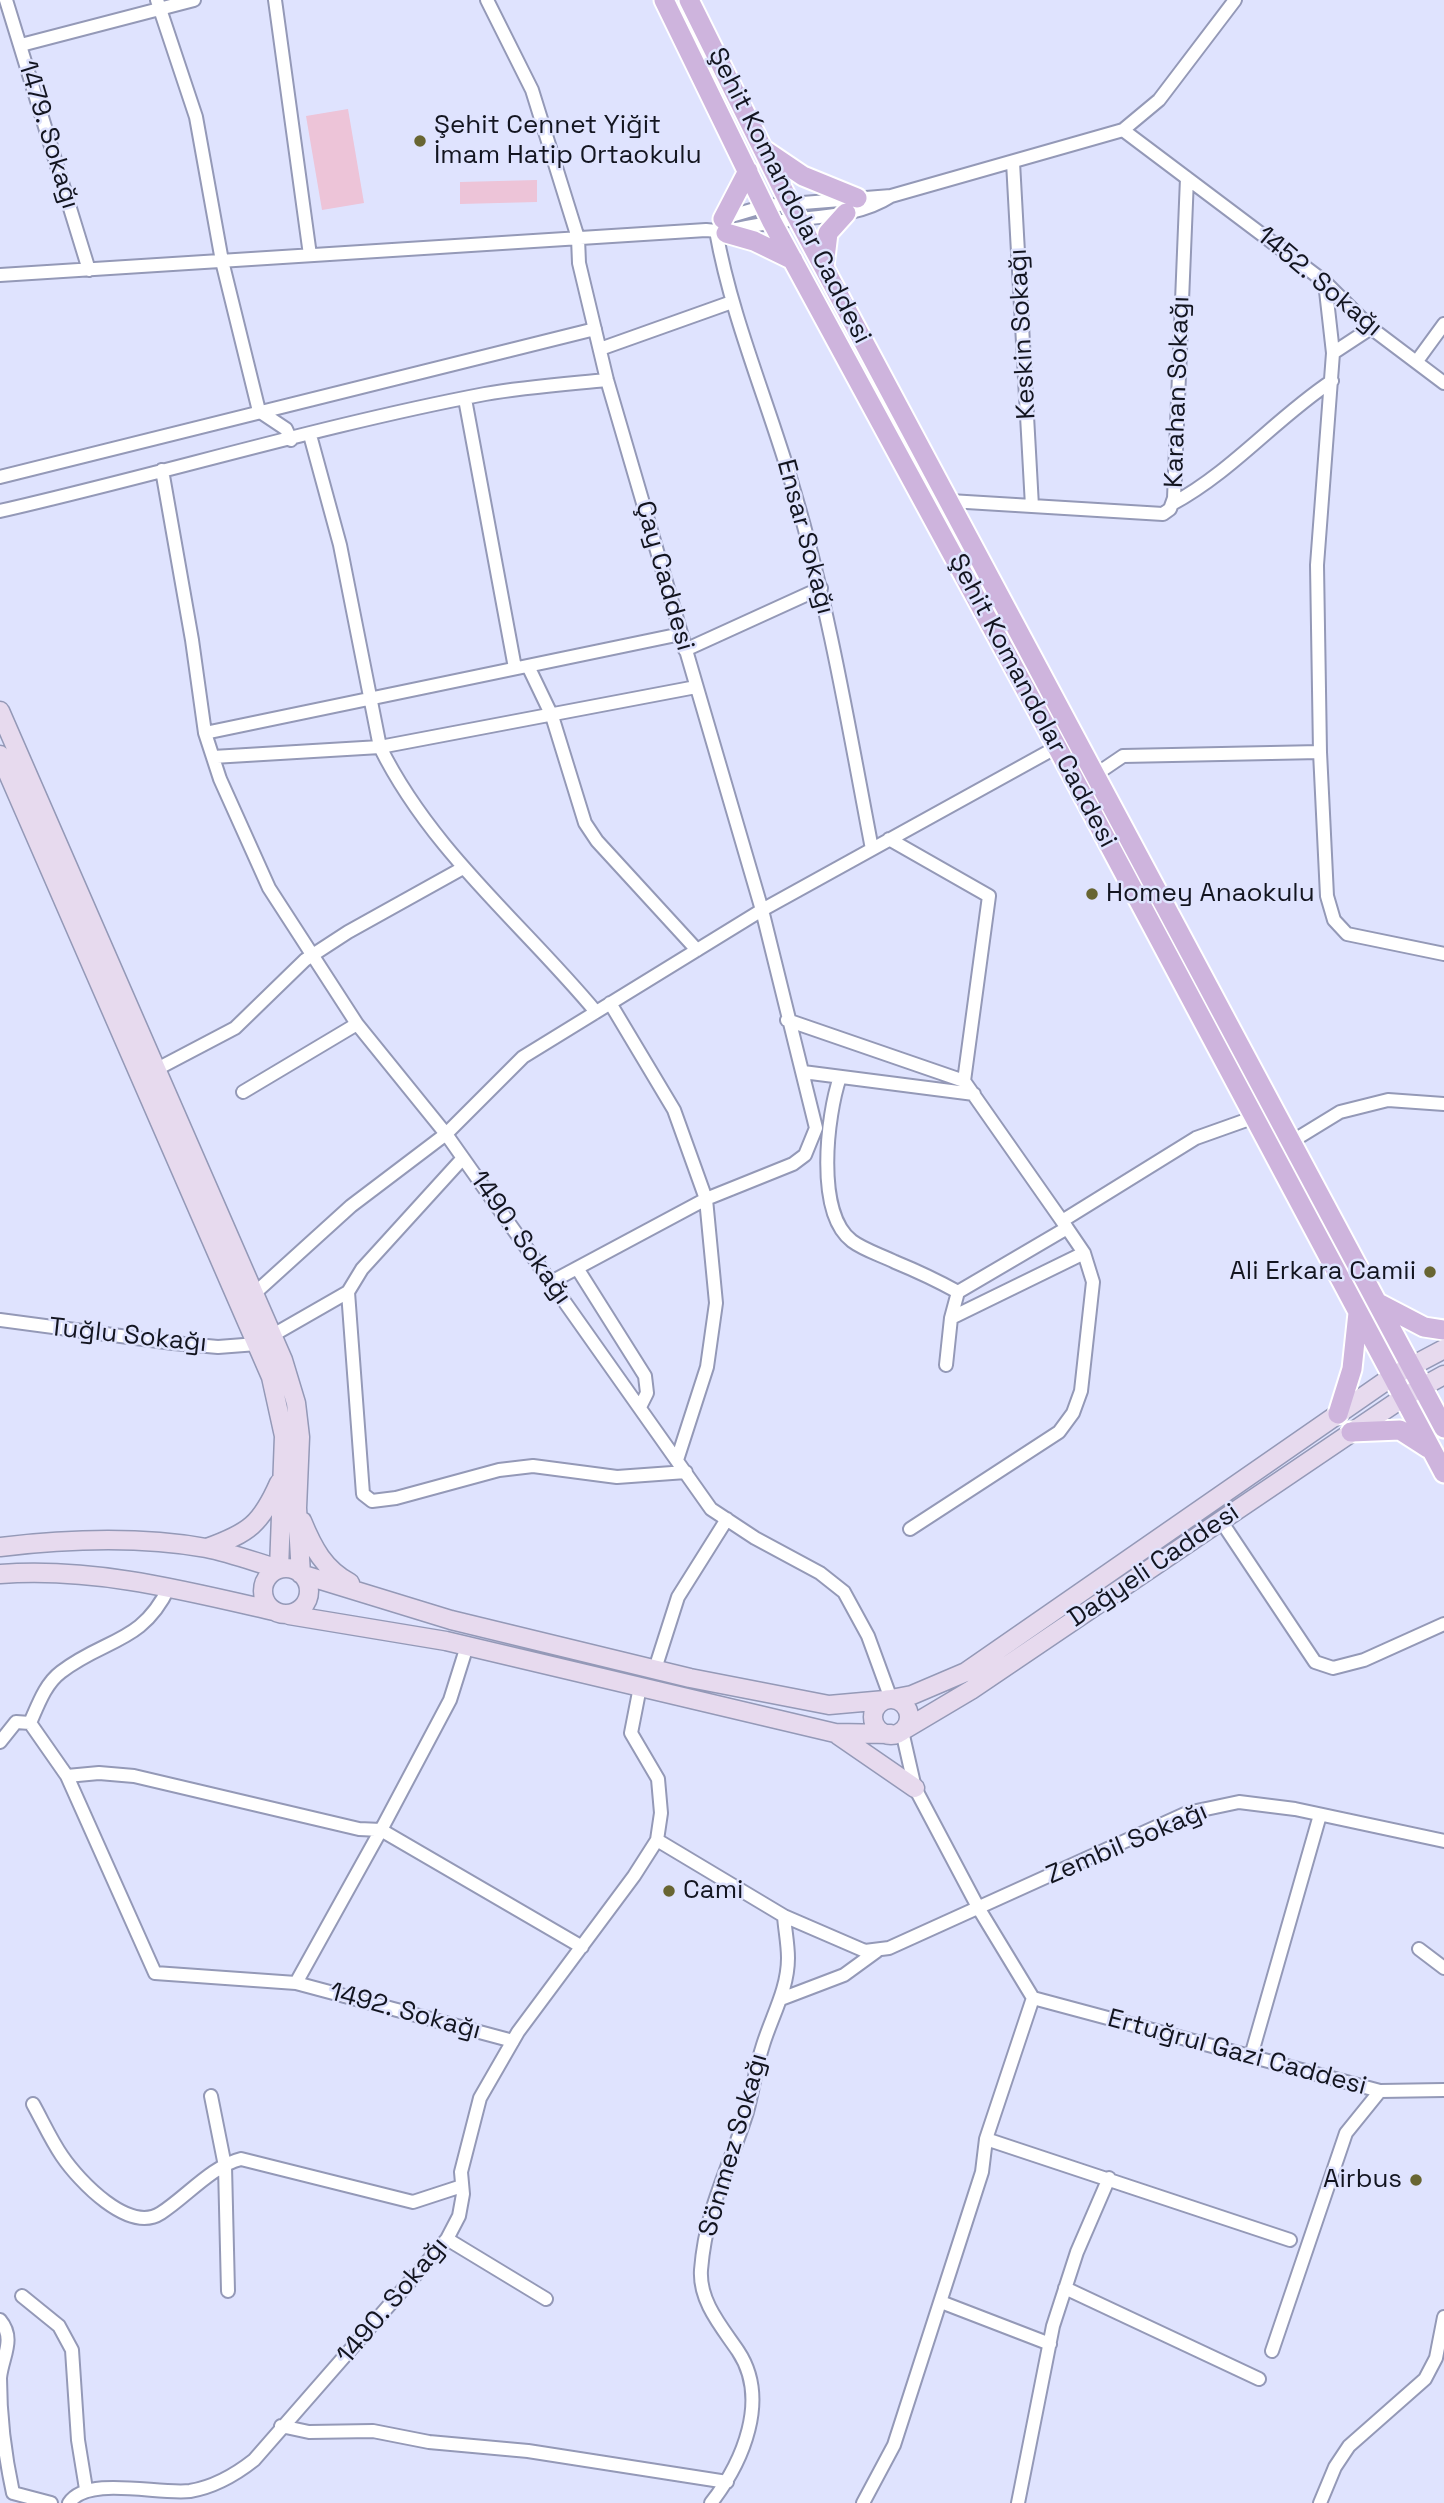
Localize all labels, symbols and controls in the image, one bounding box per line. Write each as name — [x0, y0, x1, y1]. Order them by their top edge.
street label: Şehit Komandolar Caddesi — [701, 43, 877, 349]
street label: 1479. Sokağı — [11, 57, 85, 213]
place label: Şehit Cennet Yiğit İmam Hatip Ortaokulu — [434, 110, 702, 172]
marker: Şehit Cennet Yiğit İmam Hatip Ortaokulu — [412, 133, 428, 149]
street label: 1452. Sokağı — [1250, 220, 1388, 344]
street label: Keskin Sokağı — [1003, 248, 1043, 420]
street label: Karahan Sokağı — [1159, 296, 1197, 488]
street label: Ensar Sokağı — [769, 456, 841, 618]
street label: Çay Caddesi — [628, 498, 700, 654]
street label: Şehit Komandolar Caddesi — [941, 549, 1123, 853]
place label: Homey Anaokulu — [1106, 878, 1315, 910]
marker: Homey Anaokulu — [1084, 886, 1100, 902]
street label: 1490. Sokağı — [463, 1165, 577, 1311]
place label: Ali Erkara Camii — [1229, 1256, 1416, 1288]
marker: Ali Erkara Camii — [1422, 1264, 1438, 1280]
street label: Tuğlu Sokağı — [48, 1312, 208, 1360]
street label: Dağyeli Caddesi — [1063, 1497, 1245, 1635]
street label: Zembil Sokağı — [1042, 1796, 1212, 1892]
place label: Cami — [683, 1875, 743, 1907]
marker: Cami — [661, 1883, 677, 1899]
street label: 1492. Sokağı — [326, 1977, 484, 2047]
street label: Ertuğrul Gazi Caddesi — [1104, 2003, 1370, 2103]
street label: Sönmez Sokağı — [693, 2050, 775, 2240]
place label: Airbus — [1323, 2164, 1402, 2196]
marker: Airbus — [1408, 2172, 1424, 2188]
street label: 1490. Sokağı — [331, 2231, 455, 2371]

